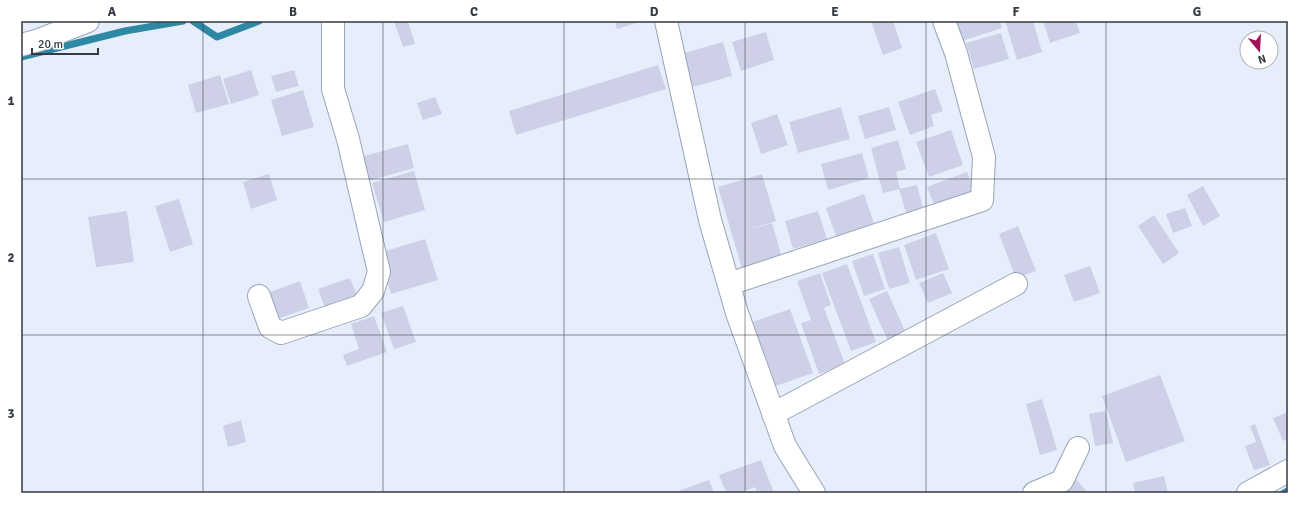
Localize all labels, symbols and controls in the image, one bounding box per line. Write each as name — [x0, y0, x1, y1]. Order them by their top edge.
text: A — [108, 4, 117, 20]
text: B — [289, 4, 297, 20]
text: C — [470, 4, 478, 20]
text: D — [650, 4, 659, 20]
text: E — [831, 4, 839, 20]
text: F — [1013, 4, 1020, 20]
text: G — [1193, 4, 1201, 20]
scale bar — [32, 30, 98, 56]
north arrow — [1239, 30, 1279, 70]
text: 20 m — [38, 37, 63, 52]
text: N — [1256, 52, 1268, 66]
text: 1 — [7, 93, 15, 109]
text: 2 — [7, 250, 15, 266]
text: 3 — [7, 406, 15, 422]

